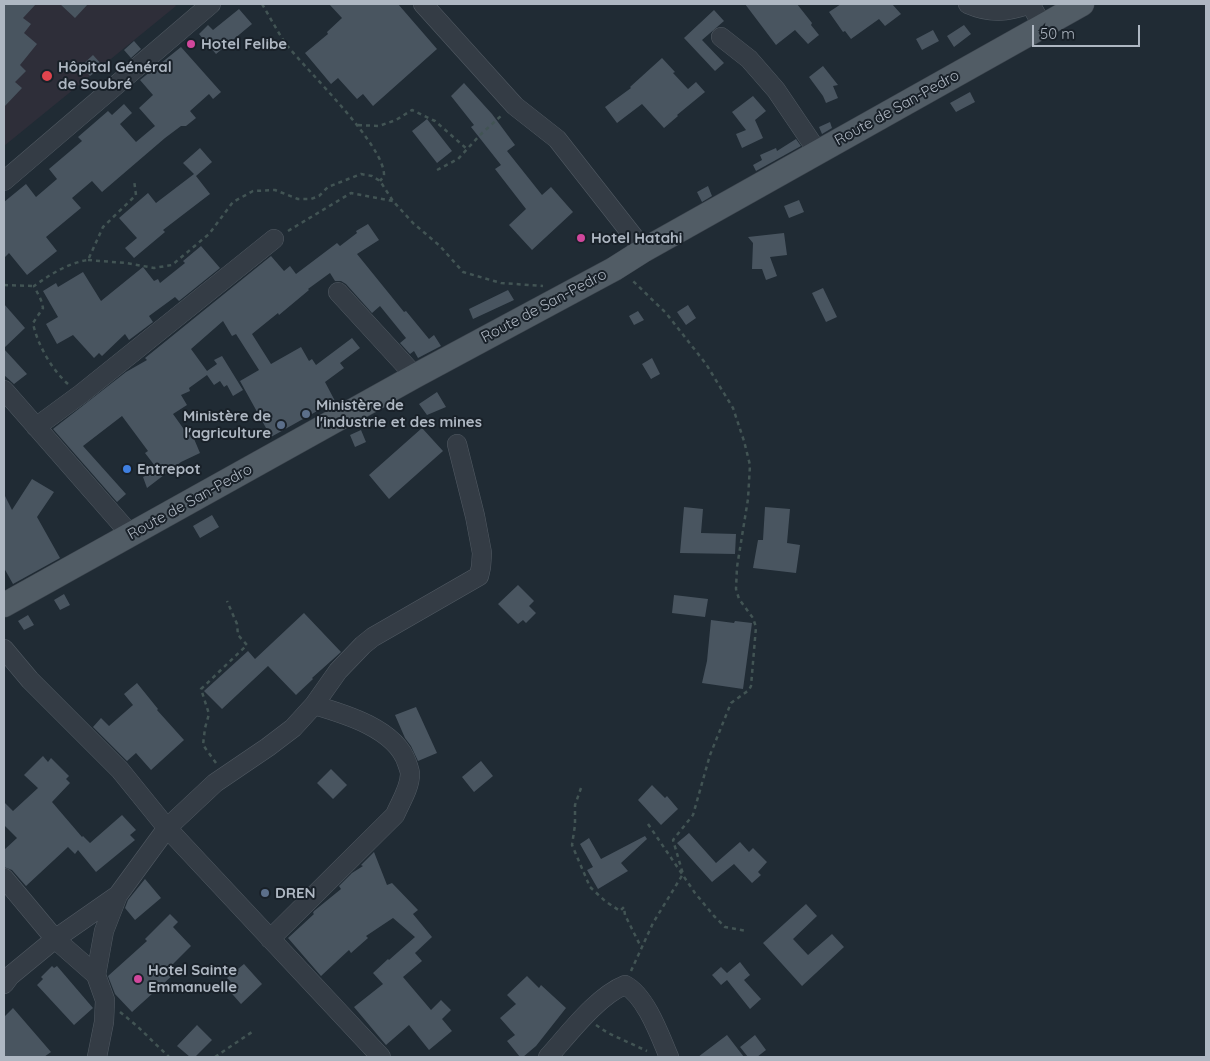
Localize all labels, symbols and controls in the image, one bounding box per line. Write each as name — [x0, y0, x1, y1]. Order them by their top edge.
scale bar — [1035, 15, 1142, 47]
text: 50 m — [1040, 24, 1075, 43]
place label: Hotel Felibe — [201, 35, 287, 53]
marker: Hotel Felibe — [185, 38, 197, 50]
place label: Hôpital Général de Soubré — [58, 58, 172, 93]
street label: Route de San-Pedro — [832, 66, 962, 150]
marker: Hôpital Général de Soubré — [40, 69, 54, 83]
place label: Hotel Hatahi — [591, 229, 682, 247]
marker: Hotel Hatahi — [575, 232, 587, 244]
street label: Route de San-Pedro — [478, 265, 610, 347]
place label: Ministère de l'industrie et des mines — [316, 396, 482, 431]
place label: Ministère de l'agriculture — [183, 407, 271, 442]
marker: Ministère de l'industrie et des mines — [300, 408, 312, 420]
marker: Ministère de l'agriculture — [275, 419, 287, 431]
street label: Route de San-Pedro — [125, 460, 255, 544]
place label: Entrepot — [137, 460, 201, 478]
marker: Entrepot — [121, 463, 133, 475]
place label: DREN — [275, 884, 316, 902]
marker: DREN — [259, 887, 271, 899]
place label: Hotel Sainte Emmanuelle — [148, 961, 237, 996]
marker: Hotel Sainte Emmanuelle — [132, 973, 144, 985]

